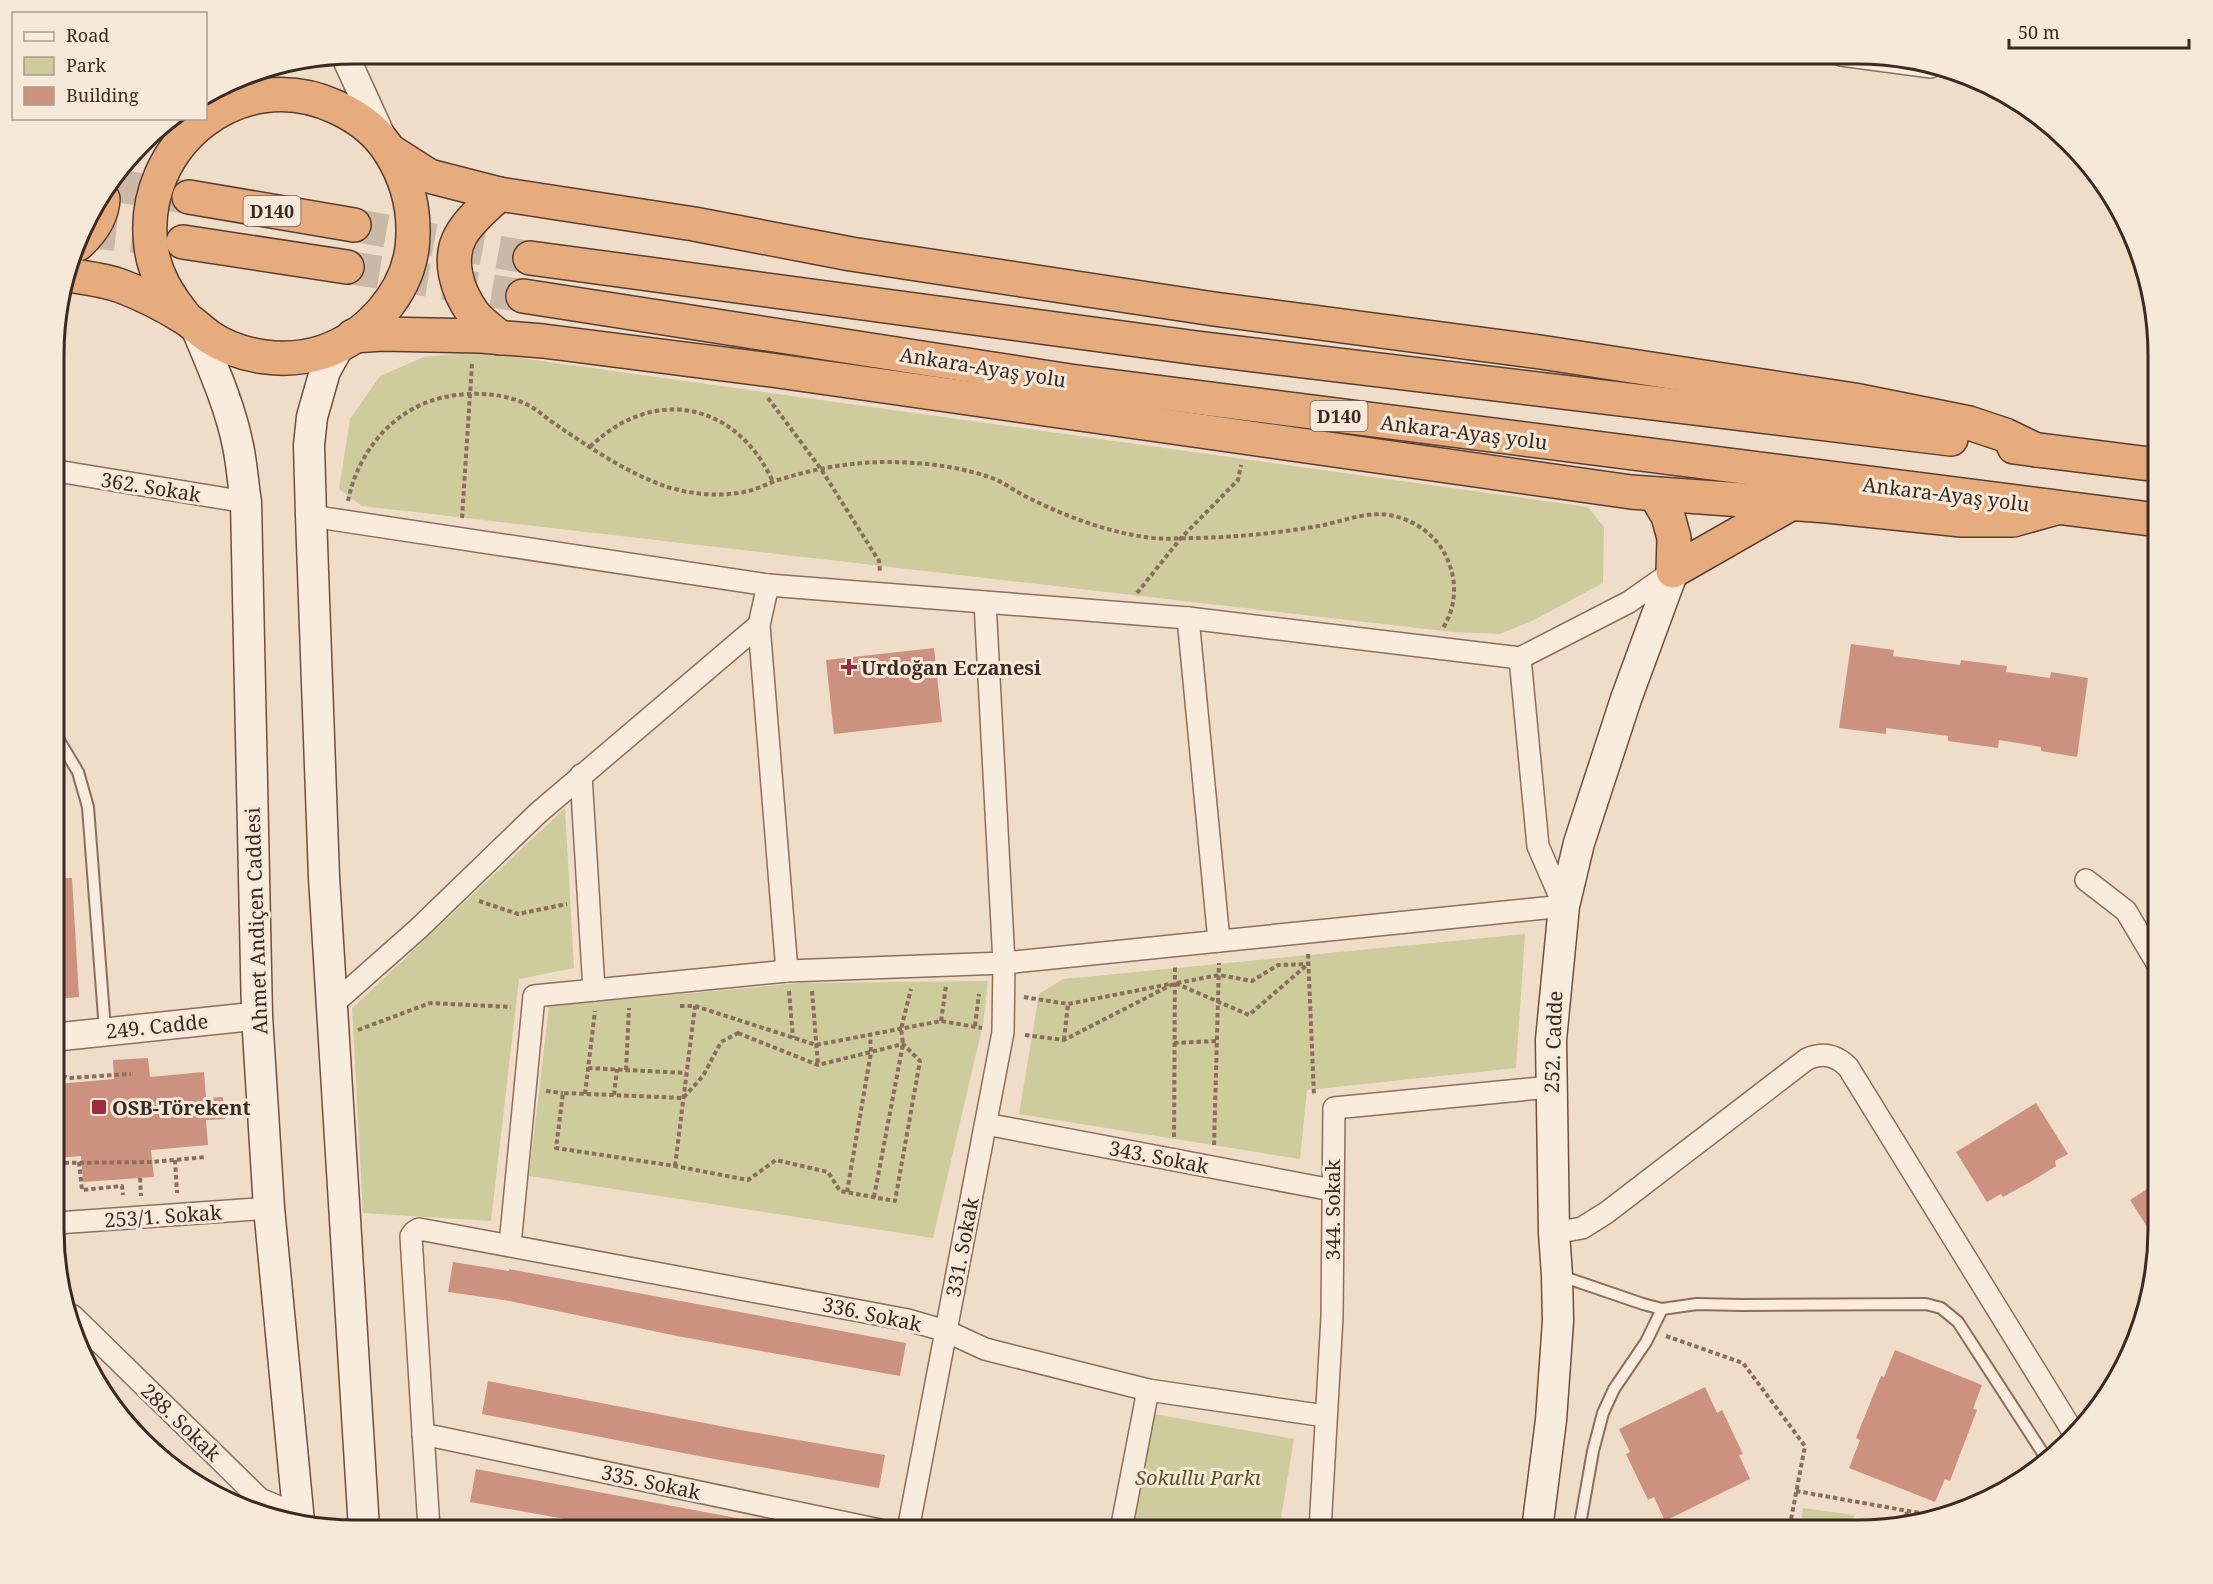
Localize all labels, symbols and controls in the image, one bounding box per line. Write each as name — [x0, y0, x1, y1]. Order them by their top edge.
legend — [12, 12, 207, 120]
scale bar — [2009, 12, 2189, 50]
text: 50 m — [2018, 20, 2060, 44]
text: Road — [66, 23, 109, 47]
text: Park — [66, 53, 106, 77]
text: Building — [66, 83, 139, 107]
road number: D140 — [244, 196, 300, 226]
street label: Ankara-Ayaş yolu — [898, 341, 1068, 394]
road number: D140 — [1310, 401, 1368, 431]
street label: Ankara-Ayaş yolu — [1379, 408, 1549, 456]
street label: 362. Sokak — [99, 466, 203, 508]
street label: Ankara-Ayaş yolu — [1861, 470, 2031, 518]
place label: Urdoğan Eczanesi — [861, 654, 1041, 681]
marker: Urdoğan Eczanesi — [842, 660, 856, 674]
street label: Ahmet Andiçen Caddesi — [239, 806, 273, 1035]
street label: 252. Cadde — [1538, 990, 1568, 1094]
street label: 249. Cadde — [105, 1007, 209, 1045]
place label: OSB-Törekent — [112, 1094, 251, 1121]
marker: OSB-Törekent — [90, 1098, 108, 1116]
street label: 343. Sokak — [1107, 1134, 1211, 1180]
street label: 344. Sokak — [1319, 1159, 1346, 1260]
street label: 331. Sokak — [939, 1195, 985, 1299]
street label: 253/1. Sokak — [103, 1198, 223, 1234]
street label: 336. Sokak — [820, 1290, 924, 1338]
street label: 288. Sokak — [135, 1377, 227, 1467]
street label: 335. Sokak — [599, 1458, 703, 1506]
park label: Sokullu Parkı — [1135, 1464, 1261, 1491]

